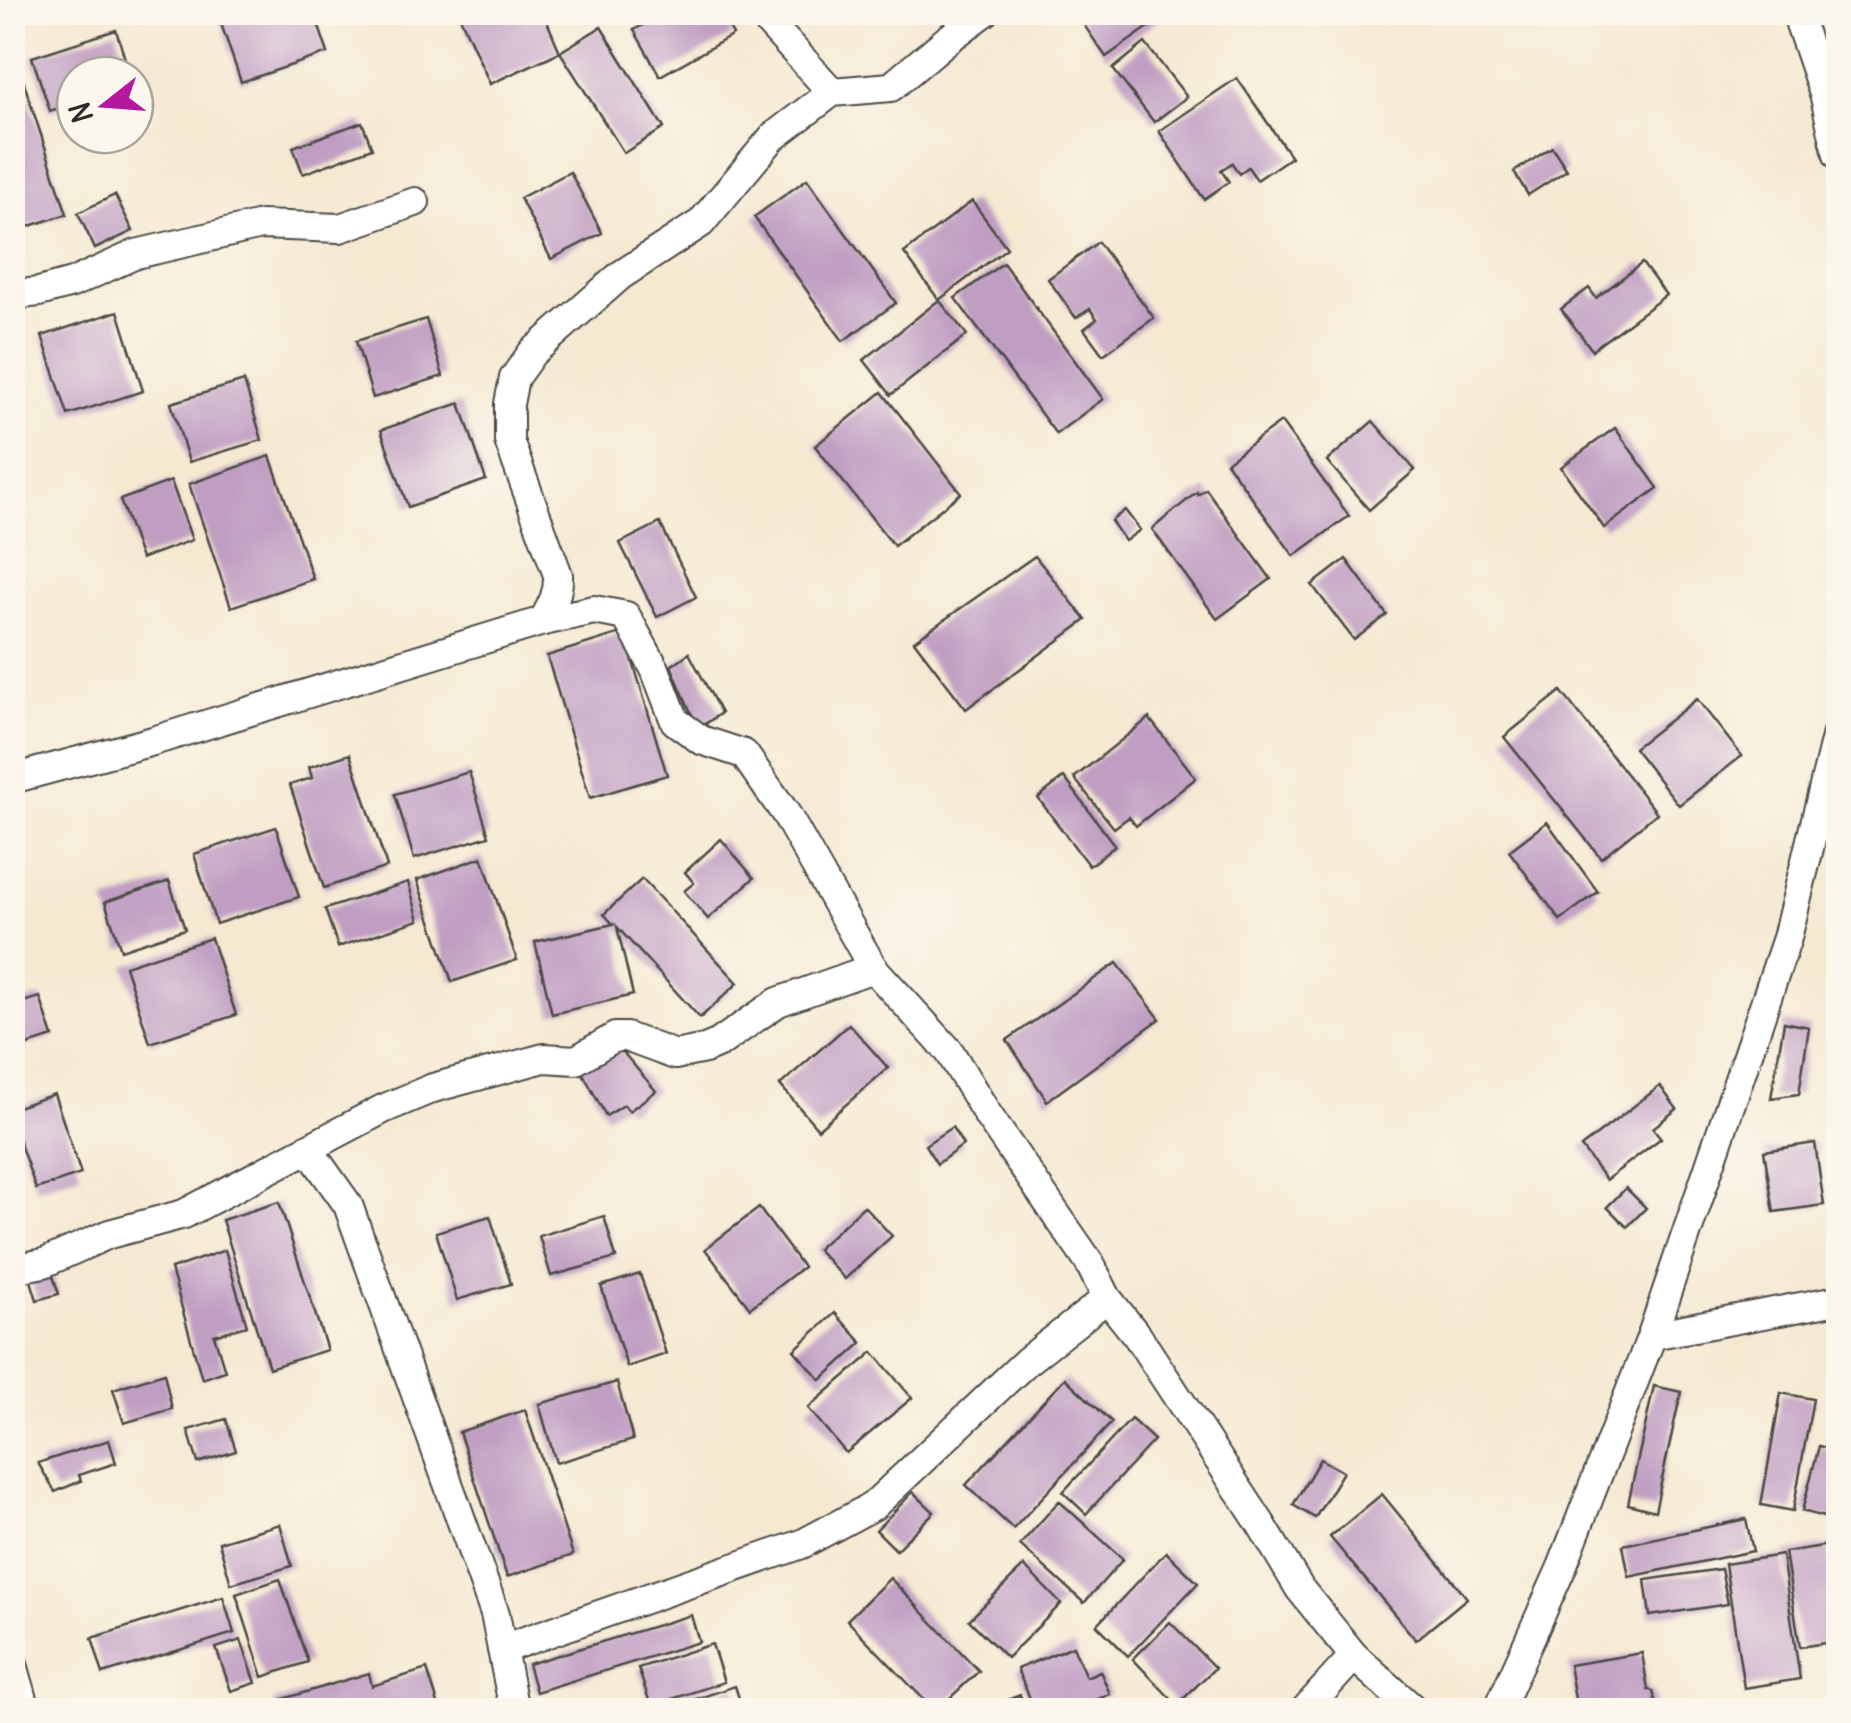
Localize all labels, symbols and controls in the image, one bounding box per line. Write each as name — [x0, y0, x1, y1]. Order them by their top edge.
north arrow — [55, 55, 155, 155]
text: N — [61, 98, 101, 127]

